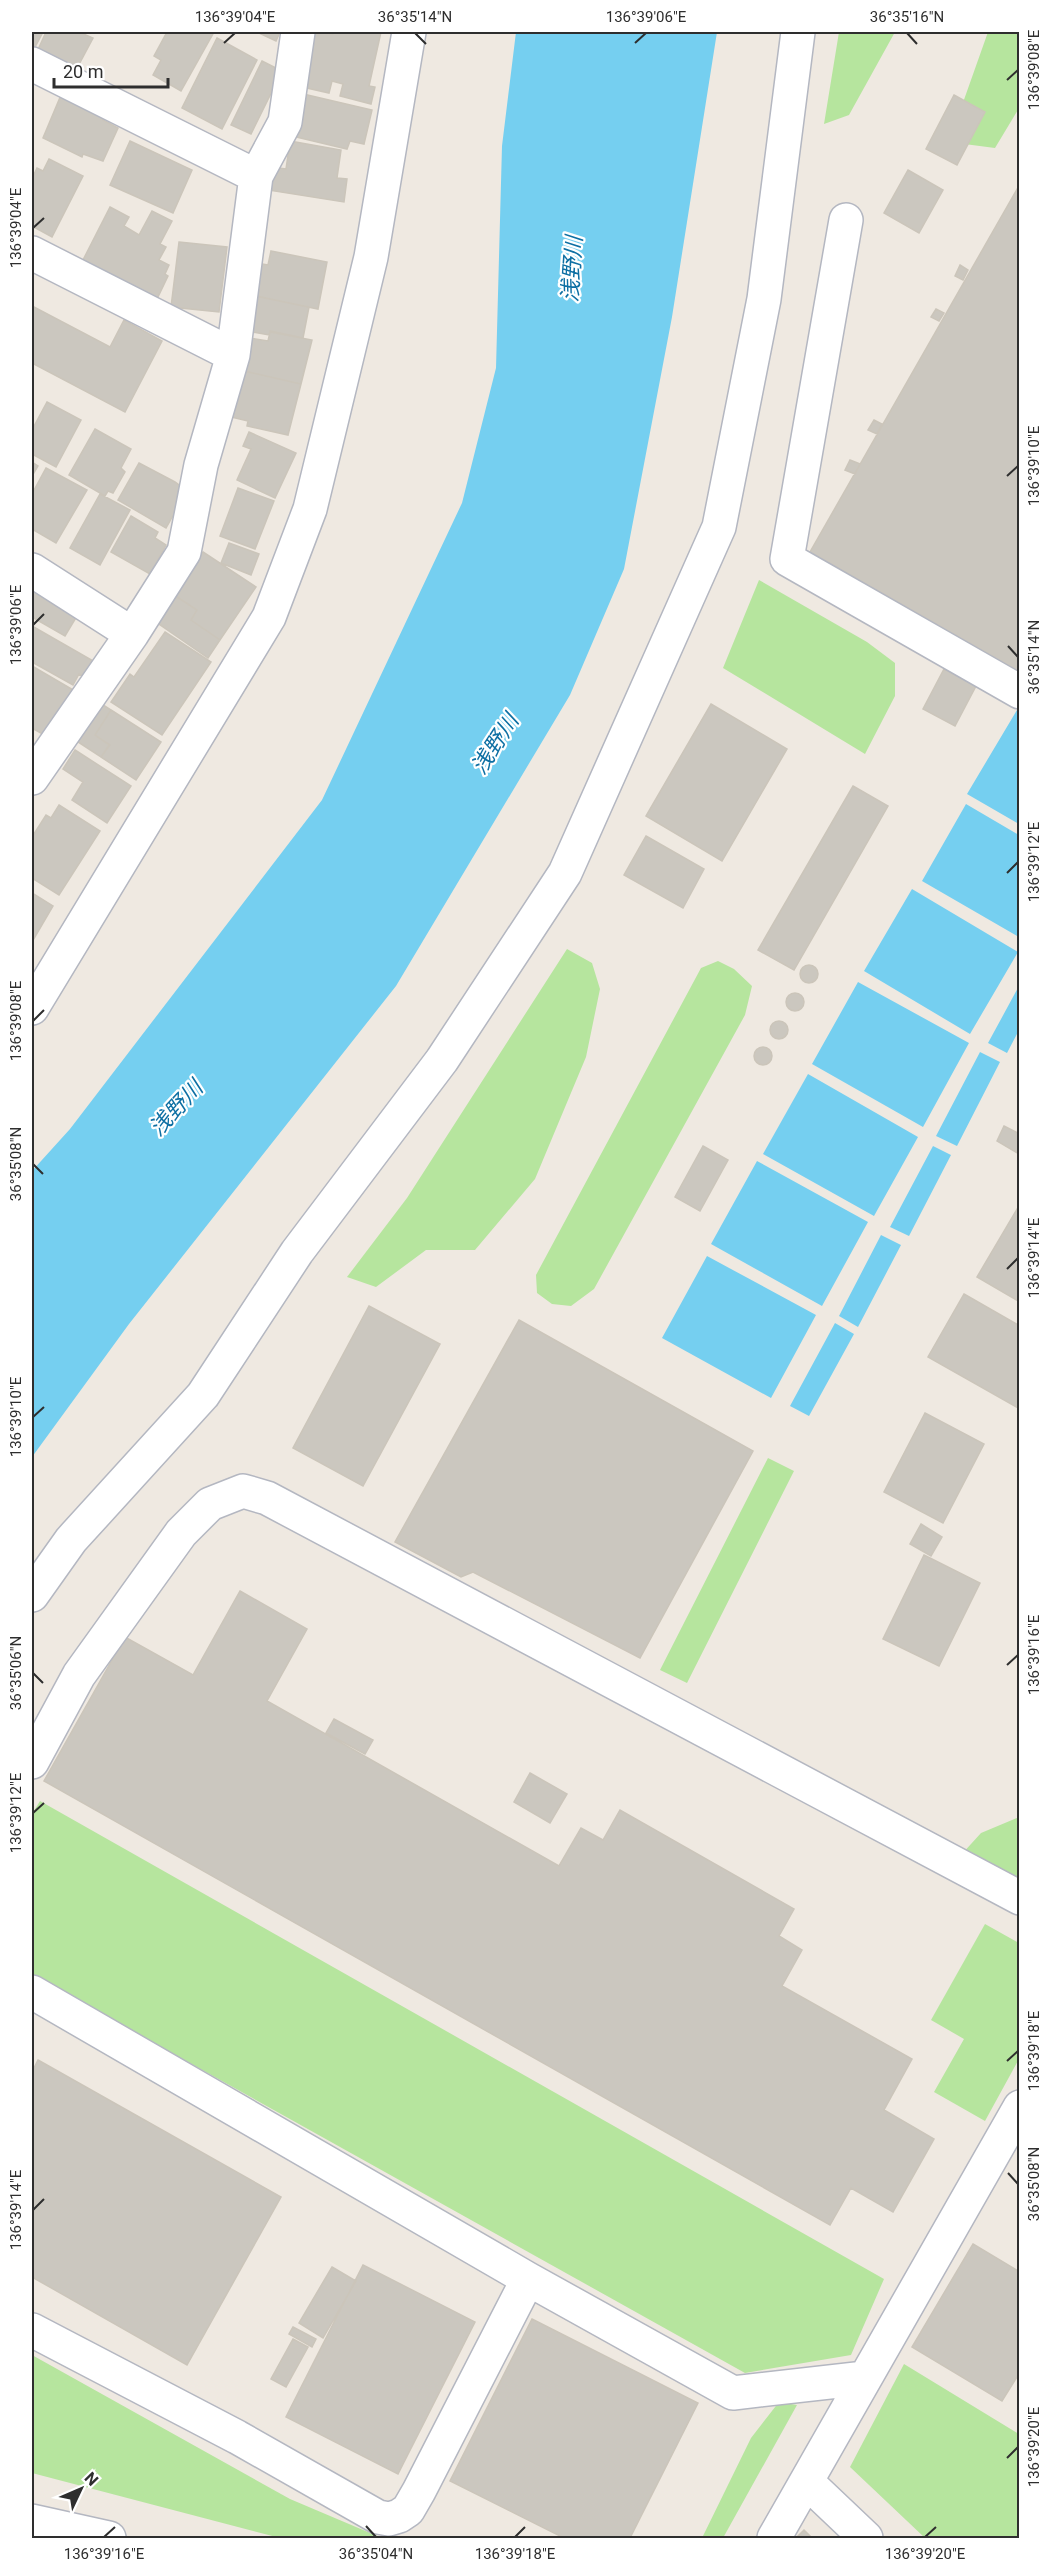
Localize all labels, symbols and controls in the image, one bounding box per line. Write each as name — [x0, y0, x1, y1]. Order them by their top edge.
text: 136°39'04"E — [195, 8, 276, 26]
text: 36°35'14"N — [378, 8, 452, 26]
text: 136°39'06"E — [606, 8, 687, 26]
text: 36°35'16"N — [870, 8, 944, 26]
text: 136°39'08"E — [1025, 29, 1043, 110]
scale bar — [54, 51, 168, 89]
text: 20 m — [63, 61, 103, 82]
text: 136°39'04"E — [7, 187, 25, 268]
water label: 浅野川 — [557, 233, 587, 303]
text: 136°39'10"E — [1025, 425, 1043, 506]
text: 136°39'06"E — [7, 584, 25, 665]
text: 36°35'14"N — [1025, 620, 1043, 694]
water label: 浅野川 — [467, 708, 525, 778]
text: 136°39'12"E — [1025, 821, 1043, 902]
text: 136°39'08"E — [7, 980, 25, 1061]
water label: 浅野川 — [144, 1074, 209, 1141]
text: 36°35'08"N — [7, 1127, 25, 1201]
text: 136°39'14"E — [1025, 1217, 1043, 1298]
text: 136°39'10"E — [7, 1376, 25, 1457]
text: 136°39'16"E — [1025, 1614, 1043, 1695]
text: 36°35'06"N — [7, 1636, 25, 1710]
text: 136°39'12"E — [7, 1772, 25, 1853]
text: 136°39'18"E — [1025, 2010, 1043, 2091]
text: 36°35'08"N — [1025, 2147, 1043, 2221]
text: 136°39'14"E — [7, 2169, 25, 2250]
text: 136°39'20"E — [1025, 2406, 1043, 2487]
north arrow — [51, 2459, 111, 2519]
text: N — [81, 2468, 102, 2490]
text: 136°39'16"E — [64, 2545, 145, 2563]
text: 36°35'04"N — [339, 2545, 413, 2563]
text: 136°39'18"E — [475, 2545, 556, 2563]
text: 136°39'20"E — [885, 2545, 966, 2563]

